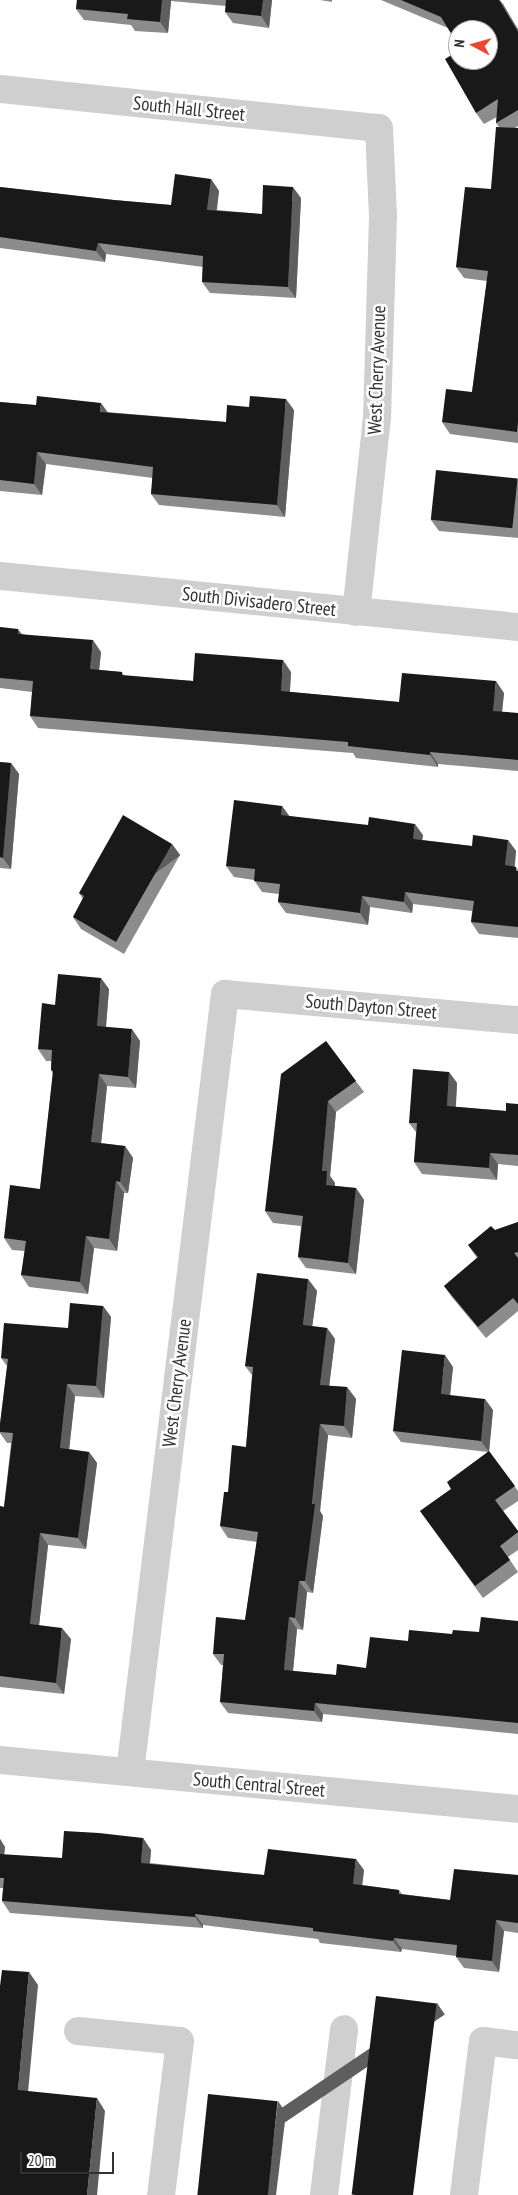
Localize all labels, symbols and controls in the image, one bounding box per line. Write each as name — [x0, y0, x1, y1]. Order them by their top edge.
north arrow — [448, 20, 498, 70]
text: N — [450, 39, 468, 48]
street label: South Hall Street — [132, 92, 246, 126]
street label: West Cherry Avenue — [363, 305, 391, 435]
street label: South Divisadero Street — [181, 583, 337, 621]
street label: South Dayton Street — [304, 990, 438, 1024]
street label: West Cherry Avenue — [158, 1317, 196, 1449]
street label: South Central Street — [192, 1768, 326, 1802]
scale bar — [22, 2142, 116, 2174]
text: 20 m — [28, 2151, 54, 2170]

